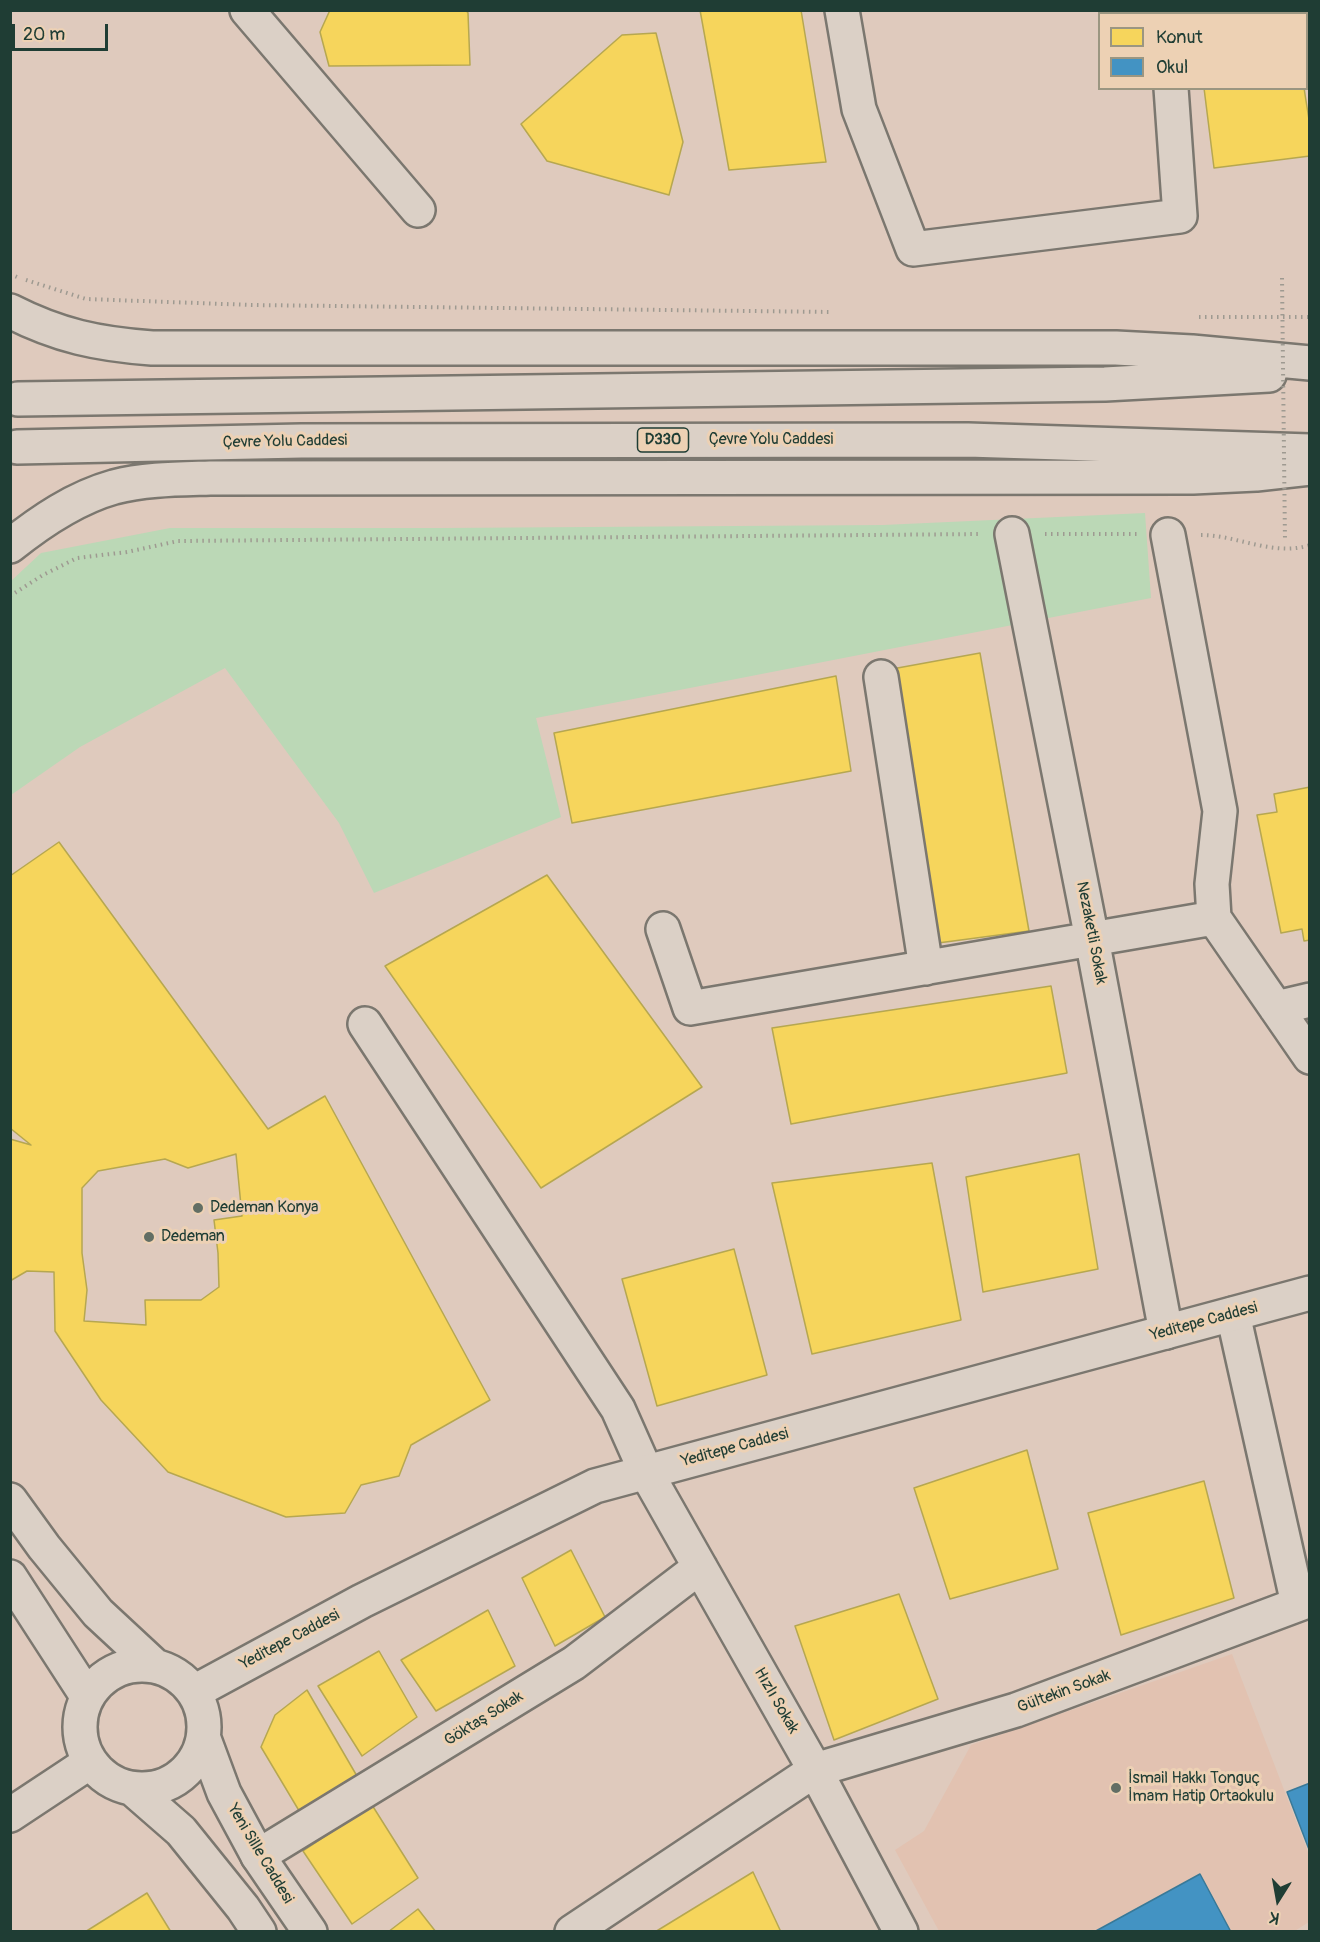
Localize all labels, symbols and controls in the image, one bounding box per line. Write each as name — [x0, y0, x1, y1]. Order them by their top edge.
scale bar — [15, 12, 111, 50]
legend — [1098, 12, 1308, 90]
text: 20 m — [23, 23, 65, 46]
text: Konut — [1156, 26, 1203, 49]
text: Okul — [1156, 56, 1188, 79]
road number: D330 — [638, 428, 688, 452]
street label: Çevre Yolu Caddesi — [709, 430, 833, 450]
street label: Çevre Yolu Caddesi — [222, 431, 348, 453]
street label: Nezaketli Sokak — [1072, 880, 1110, 986]
place label: Dedeman Konya — [210, 1198, 318, 1218]
marker: Dedeman Konya — [191, 1201, 205, 1215]
place label: Dedeman — [161, 1227, 225, 1247]
marker: Dedeman — [142, 1230, 156, 1244]
street label: Yeditepe Caddesi — [1148, 1298, 1260, 1346]
street label: Yeditepe Caddesi — [679, 1424, 791, 1472]
street label: Yeditepe Caddesi — [237, 1606, 343, 1674]
street label: Hızlı Sokak — [749, 1665, 803, 1737]
street label: Gültekin Sokak — [1015, 1666, 1113, 1718]
street label: Göktaş Sokak — [441, 1687, 527, 1751]
place label: İsmail Hakkı Tonguç İmam Hatip Ortaokulu — [1128, 1769, 1274, 1807]
marker: İsmail Hakkı Tonguç İmam Hatip Ortaokulu — [1109, 1781, 1123, 1795]
street label: Yeni Sille Caddesi — [223, 1801, 297, 1907]
north arrow — [1248, 1870, 1308, 1930]
text: K — [1268, 1907, 1281, 1928]

